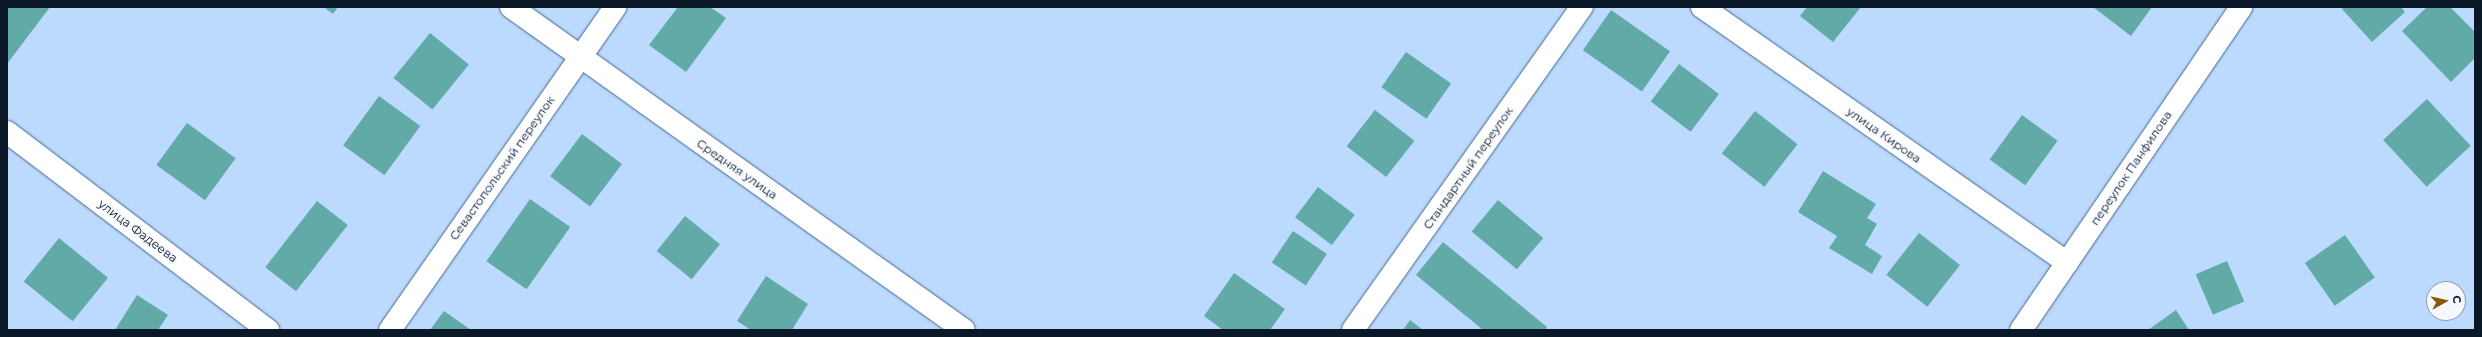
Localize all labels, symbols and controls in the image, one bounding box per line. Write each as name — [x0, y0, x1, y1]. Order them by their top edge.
street label: Севастопольский переулок — [447, 93, 557, 243]
street label: Стандартный переулок — [1420, 104, 1516, 232]
street label: улица Кирова — [1844, 104, 1924, 166]
street label: переулок Панфилова — [2087, 108, 2175, 228]
street label: Средняя улица — [694, 136, 780, 202]
street label: улица Фадеева — [96, 197, 180, 265]
north arrow — [2426, 281, 2466, 321]
text: С — [2449, 295, 2464, 304]

